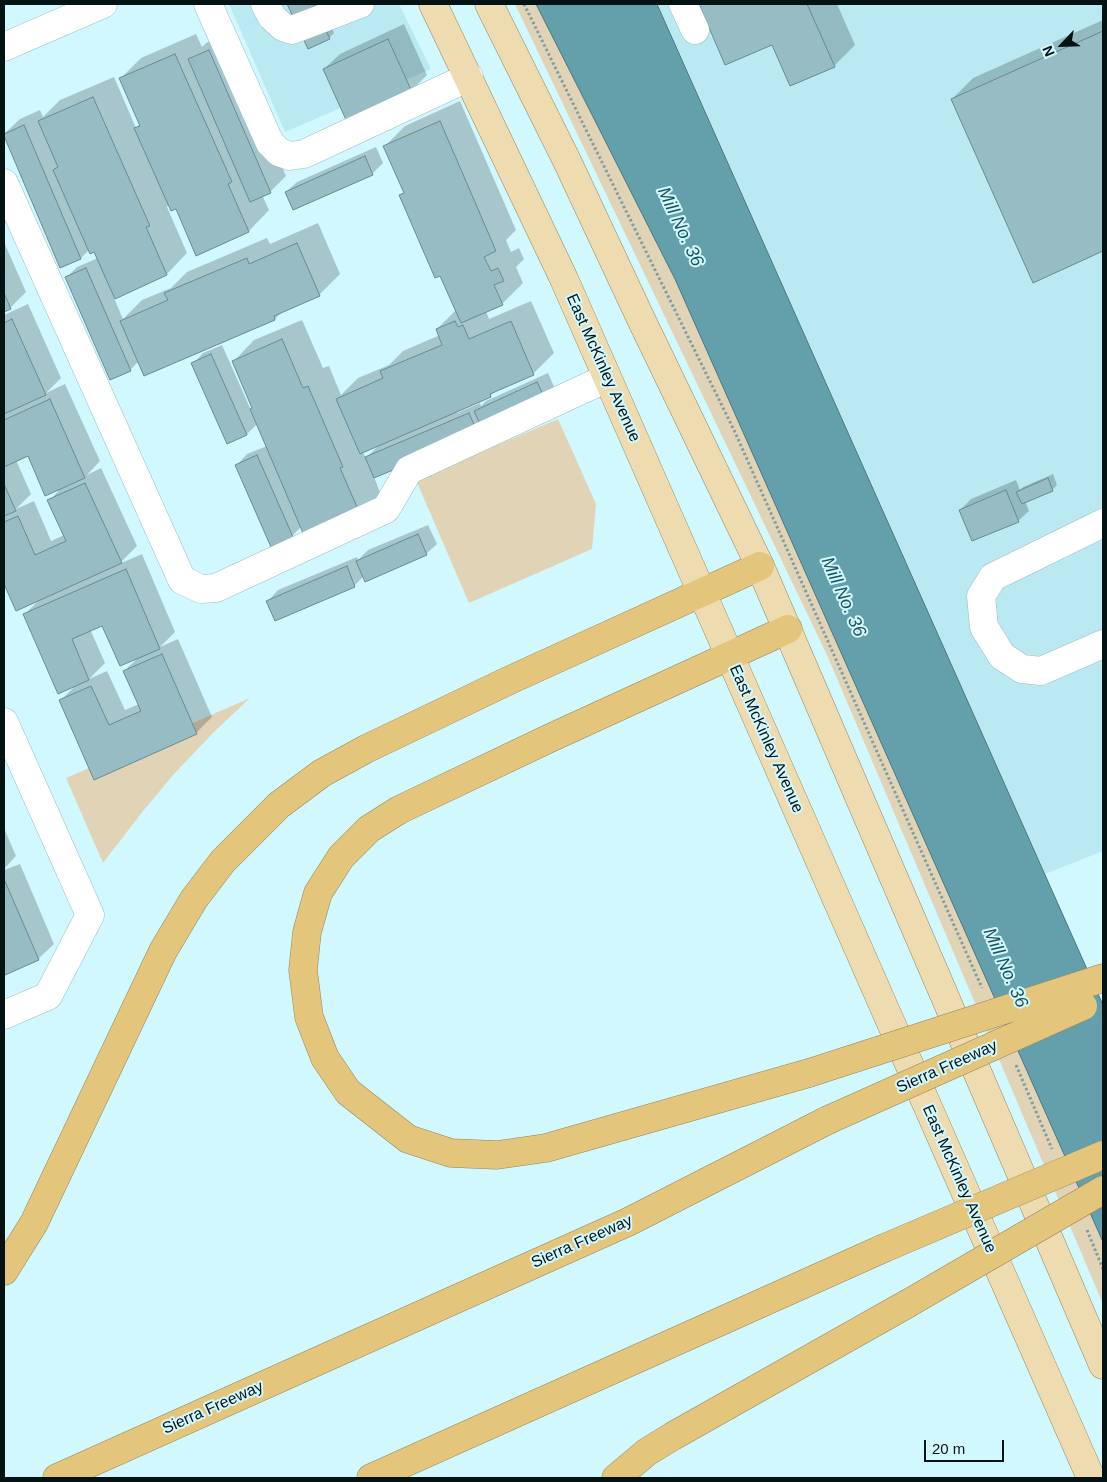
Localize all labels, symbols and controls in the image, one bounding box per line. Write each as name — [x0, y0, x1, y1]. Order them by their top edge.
north arrow — [1037, 20, 1087, 70]
text: N — [1039, 43, 1058, 59]
water label: Mill No. 36 — [652, 184, 708, 270]
street label: East McKinley Avenue — [562, 291, 644, 445]
water label: Mill No. 36 — [816, 554, 870, 640]
street label: East McKinley Avenue — [725, 662, 807, 816]
water label: Mill No. 36 — [978, 925, 1032, 1011]
street label: Sierra Freeway — [894, 1036, 1000, 1098]
street label: East McKinley Avenue — [918, 1102, 1000, 1256]
street label: Sierra Freeway — [529, 1211, 635, 1273]
street label: Sierra Freeway — [160, 1377, 266, 1439]
scale bar — [927, 1430, 1007, 1462]
text: 20 m — [932, 1440, 965, 1457]

